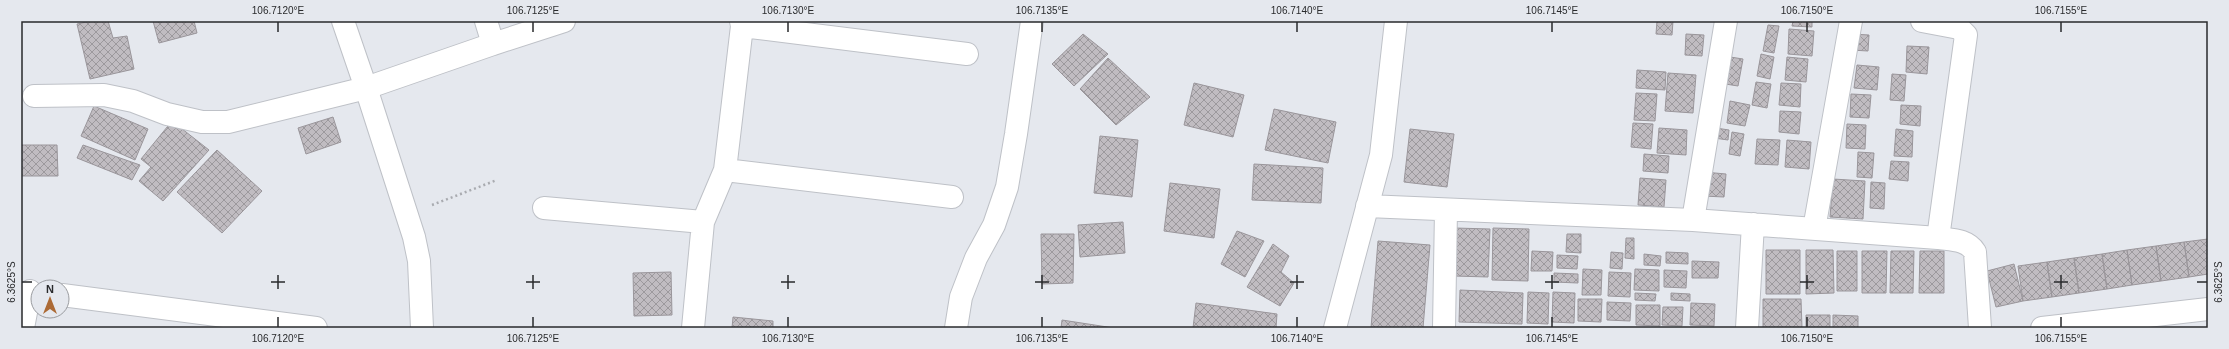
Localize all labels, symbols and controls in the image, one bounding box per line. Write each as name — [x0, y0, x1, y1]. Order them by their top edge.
text: 106.7120°E — [252, 5, 305, 16]
text: 106.7125°E — [507, 5, 560, 16]
text: 106.7130°E — [762, 5, 815, 16]
text: 106.7135°E — [1016, 5, 1069, 16]
text: 106.7140°E — [1271, 5, 1324, 16]
text: 106.7145°E — [1526, 5, 1579, 16]
text: 106.7150°E — [1781, 5, 1834, 16]
text: 106.7155°E — [2035, 5, 2088, 16]
text: 6.3625°S — [6, 261, 17, 303]
text: 6.3625°S — [2213, 261, 2224, 303]
north arrow — [30, 279, 70, 319]
text: N — [46, 283, 54, 295]
text: 106.7120°E — [252, 333, 305, 344]
text: 106.7125°E — [507, 333, 560, 344]
text: 106.7130°E — [762, 333, 815, 344]
text: 106.7135°E — [1016, 333, 1069, 344]
text: 106.7140°E — [1271, 333, 1324, 344]
text: 106.7145°E — [1526, 333, 1579, 344]
text: 106.7150°E — [1781, 333, 1834, 344]
text: 106.7155°E — [2035, 333, 2088, 344]

